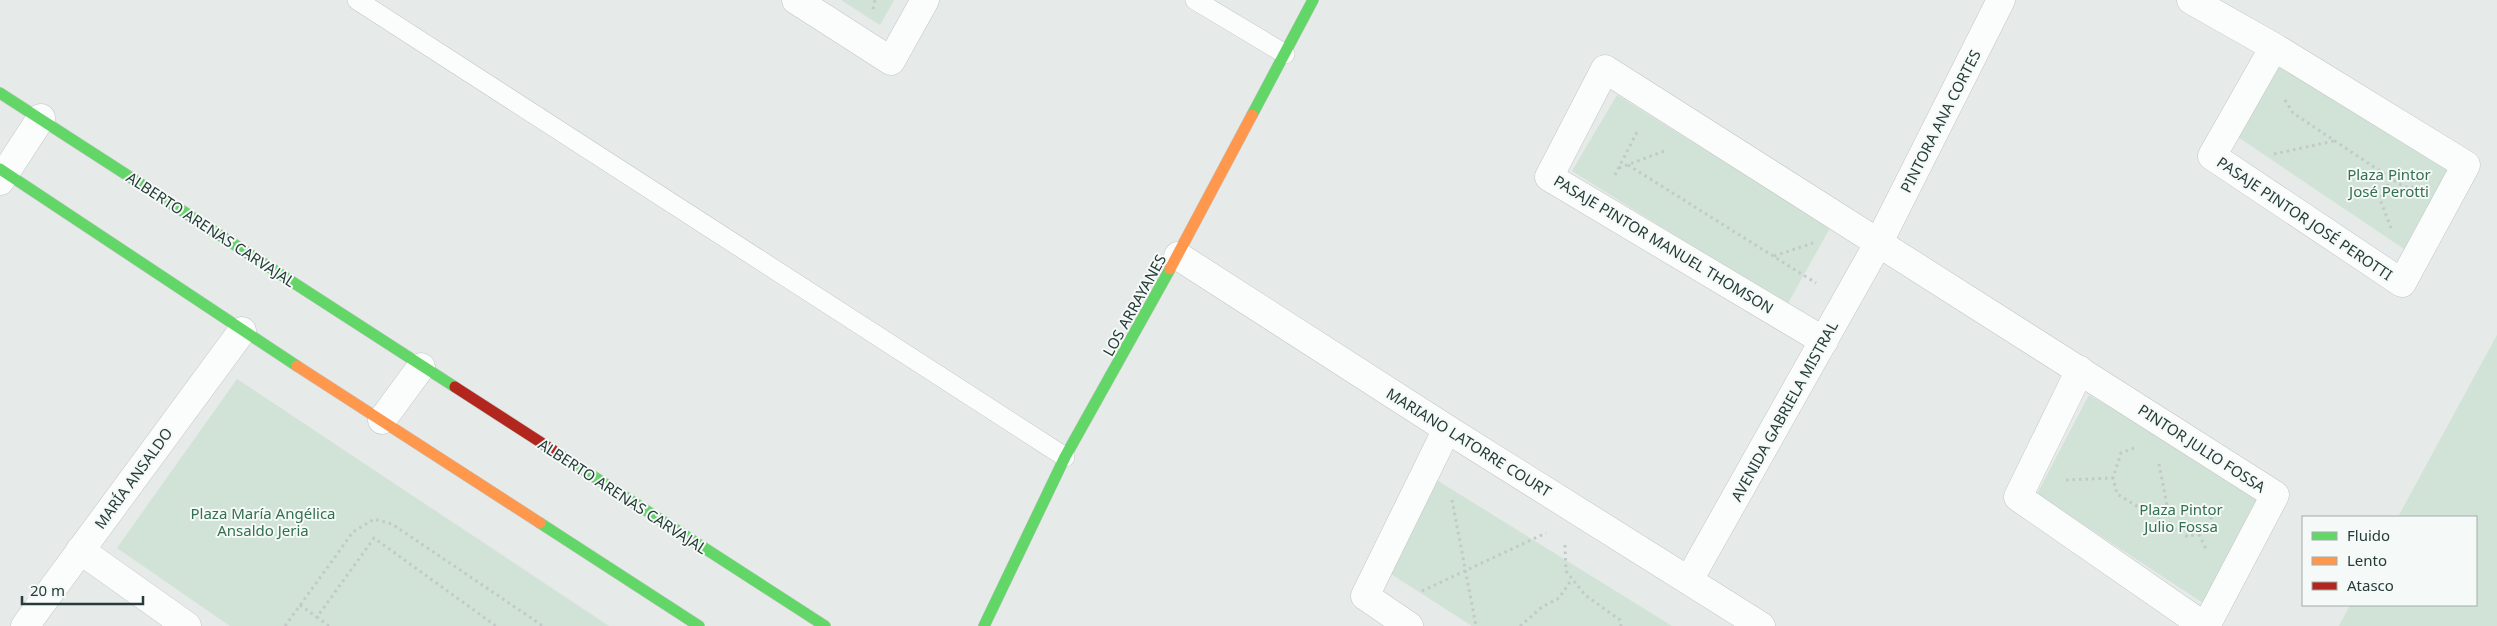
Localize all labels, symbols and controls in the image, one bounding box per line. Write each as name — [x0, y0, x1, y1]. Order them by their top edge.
street label: PINTORA ANA CORTES — [1895, 46, 1985, 196]
street label: PASAJE PINTOR JOSÉ PEROTTI — [2213, 152, 2397, 284]
park label: Plaza Pintor José Perotti — [2347, 164, 2431, 201]
street label: ALBERTO ARENAS CARVAJAL — [123, 167, 299, 291]
street label: PASAJE PINTOR MANUEL THOMSON — [1550, 170, 1778, 318]
street label: LOS ARRAYANES — [1098, 251, 1170, 359]
street label: AVENIDA GABRIELA MISTRAL — [1726, 317, 1842, 505]
street label: MARIANO LATORRE COURT — [1383, 383, 1556, 501]
street label: PINTOR JULIO FOSSA — [2135, 399, 2270, 497]
street label: MARÍA ANSALDO — [90, 423, 176, 533]
street label: ALBERTO ARENAS CARVAJAL — [535, 434, 711, 558]
park label: Plaza Pintor Julio Fossa — [2139, 499, 2223, 536]
park label: Plaza María Angélica Ansaldo Jeria — [190, 503, 336, 540]
legend — [2302, 516, 2477, 606]
text: Fluido — [2347, 525, 2390, 545]
text: Lento — [2347, 550, 2387, 570]
scale bar — [22, 574, 144, 606]
text: Atasco — [2347, 575, 2394, 595]
text: 20 m — [30, 580, 65, 600]

